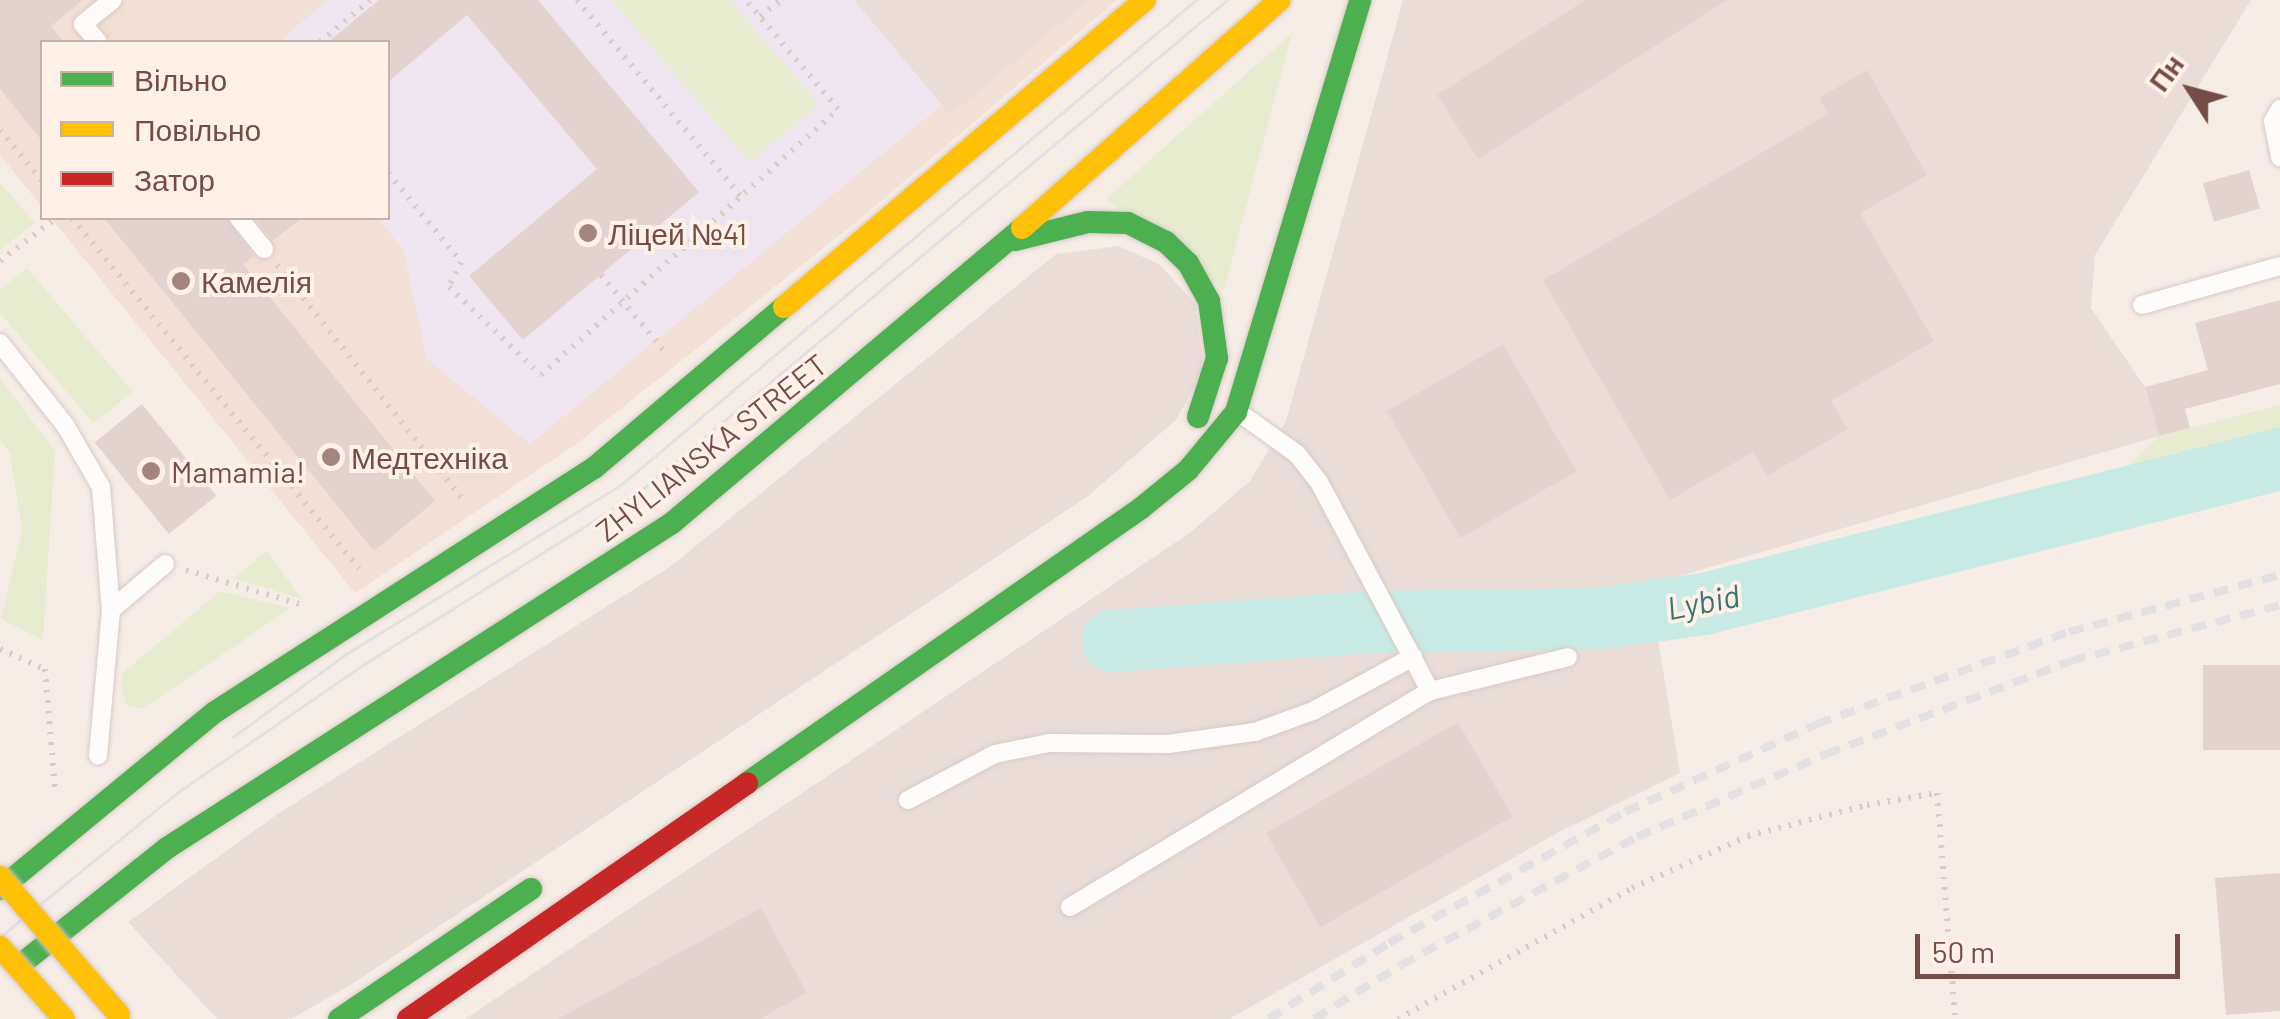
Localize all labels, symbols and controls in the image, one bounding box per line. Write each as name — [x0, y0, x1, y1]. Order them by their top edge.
legend — [40, 40, 390, 220]
north arrow — [2140, 40, 2240, 140]
text: Пн — [2141, 47, 2190, 97]
text: Вільно — [134, 61, 227, 97]
text: Повільно — [134, 111, 261, 147]
text: Затор — [134, 161, 215, 197]
place label: Ліцей №41 — [608, 215, 747, 251]
marker: Ліцей №41 — [577, 222, 599, 244]
place label: Камелія — [201, 263, 312, 299]
marker: Камелія — [170, 270, 192, 292]
street label: ZHYLIANSKA STREET — [588, 346, 834, 548]
place label: Медтехніка — [351, 439, 508, 475]
marker: Медтехніка — [320, 446, 342, 468]
place label: Mamamia! — [171, 453, 305, 489]
marker: Mamamia! — [140, 460, 162, 482]
water label: Lybid — [1663, 575, 1743, 627]
scale bar — [1920, 914, 2185, 976]
text: 50 m — [1932, 933, 1995, 969]

